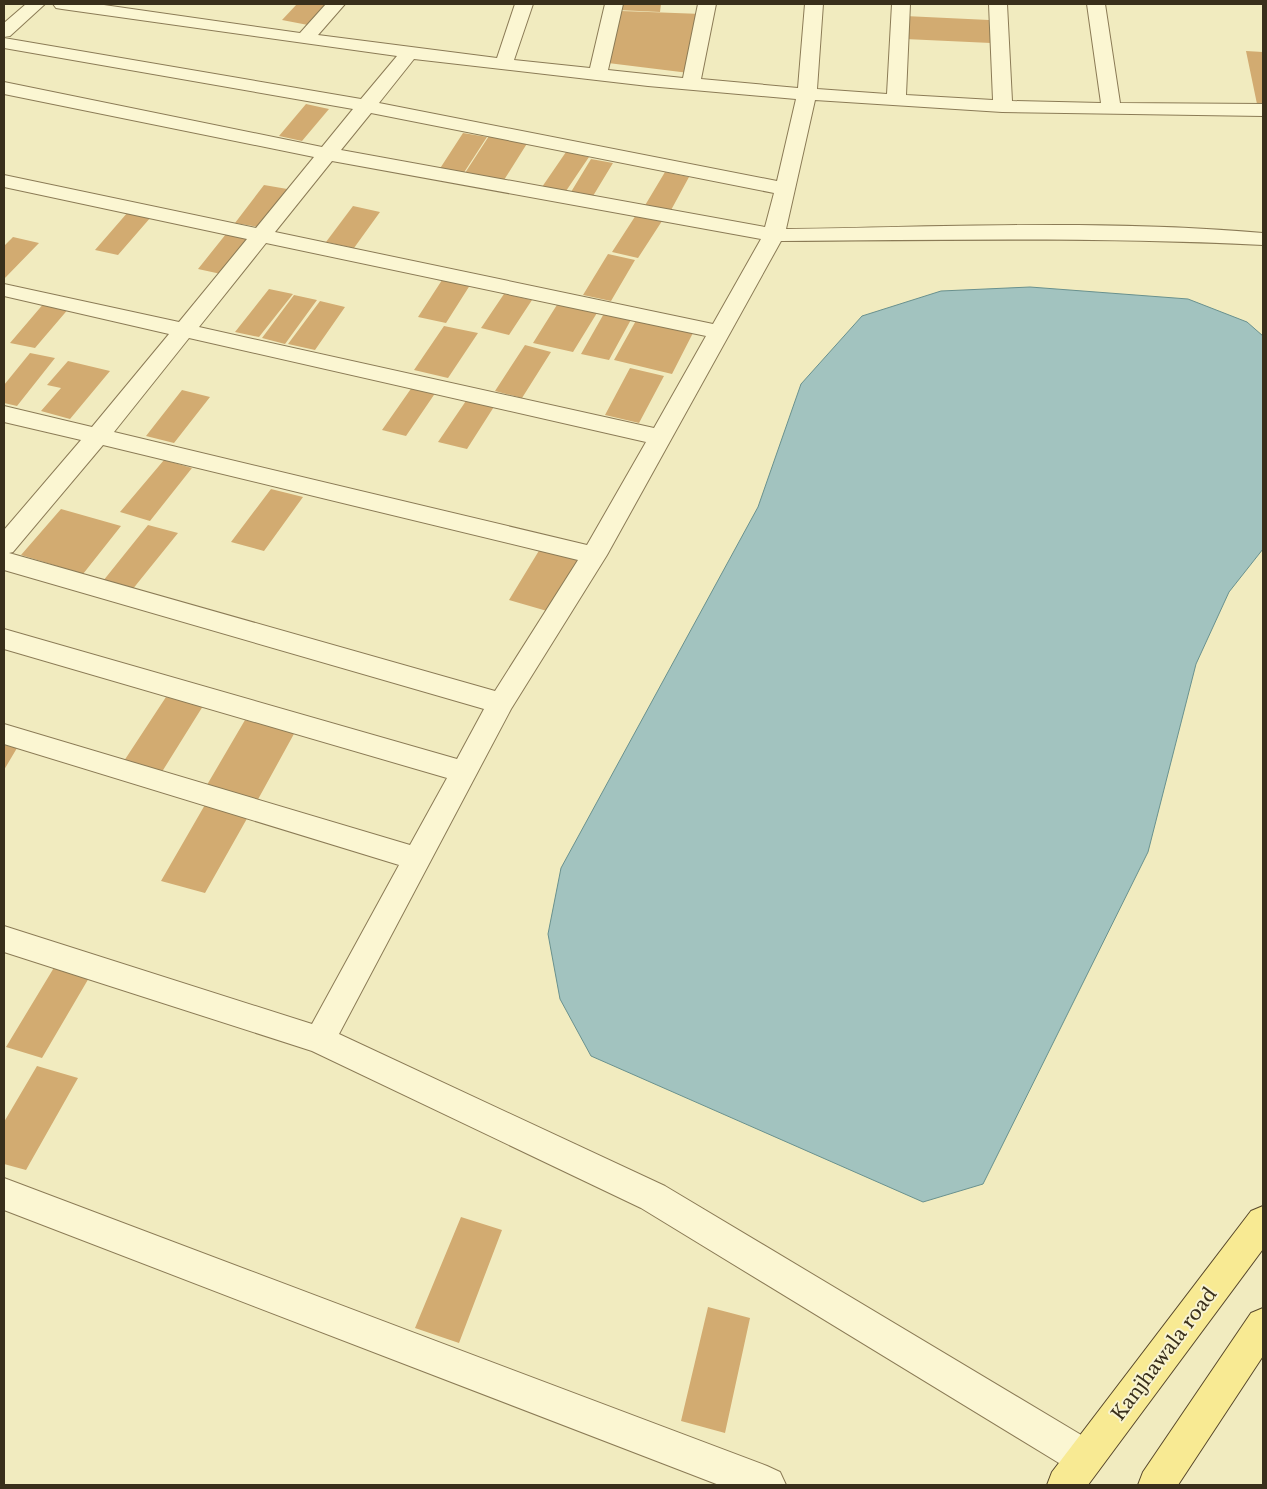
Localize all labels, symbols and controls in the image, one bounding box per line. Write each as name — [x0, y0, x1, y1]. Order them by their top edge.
street label: Kanjhawala road — [1107, 1283, 1222, 1425]

